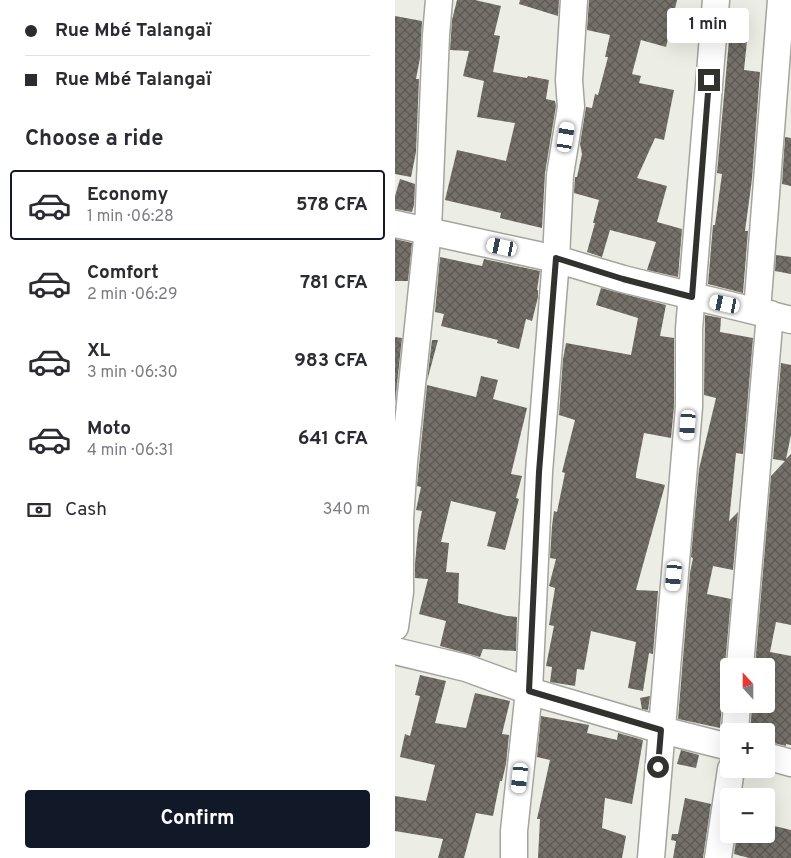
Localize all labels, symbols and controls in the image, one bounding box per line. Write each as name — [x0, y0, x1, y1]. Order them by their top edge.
callout: 1 min — [668, 8, 750, 42]
text: 1 min — [689, 15, 727, 35]
text: Rue Mbé Talangaï — [55, 19, 211, 43]
text: Rue Mbé Talangaï — [55, 68, 211, 92]
route end — [698, 69, 720, 91]
car — [556, 121, 575, 153]
text: Choose a ride — [25, 126, 163, 153]
icon: car — [27, 183, 72, 228]
text: Economy — [87, 183, 168, 207]
text: 578 CFA — [296, 193, 368, 217]
text: 1 min · 06:28 — [87, 207, 174, 227]
car — [485, 237, 518, 257]
icon: car — [27, 261, 72, 306]
text: Comfort — [87, 261, 159, 285]
text: 781 CFA — [300, 271, 368, 295]
text: 2 min · 06:29 — [87, 285, 177, 305]
car — [708, 294, 741, 314]
icon: car — [27, 339, 72, 384]
text: XL — [87, 339, 110, 363]
text: 983 CFA — [294, 349, 368, 373]
text: 3 min · 06:30 — [87, 363, 178, 383]
car — [679, 410, 696, 440]
icon: car — [27, 417, 72, 462]
text: Moto — [87, 417, 131, 441]
text: 641 CFA — [298, 427, 368, 451]
text: 4 min · 06:31 — [87, 441, 174, 461]
icon: cash — [25, 496, 53, 524]
text: Cash — [65, 498, 107, 522]
text: 340 m — [323, 500, 370, 520]
car — [665, 560, 682, 592]
north arrow — [720, 658, 775, 712]
map controls — [720, 658, 775, 843]
button: + — [720, 723, 775, 778]
route start — [647, 756, 669, 778]
car — [510, 762, 529, 794]
button: − — [720, 788, 775, 843]
button: Confirm — [25, 790, 370, 848]

